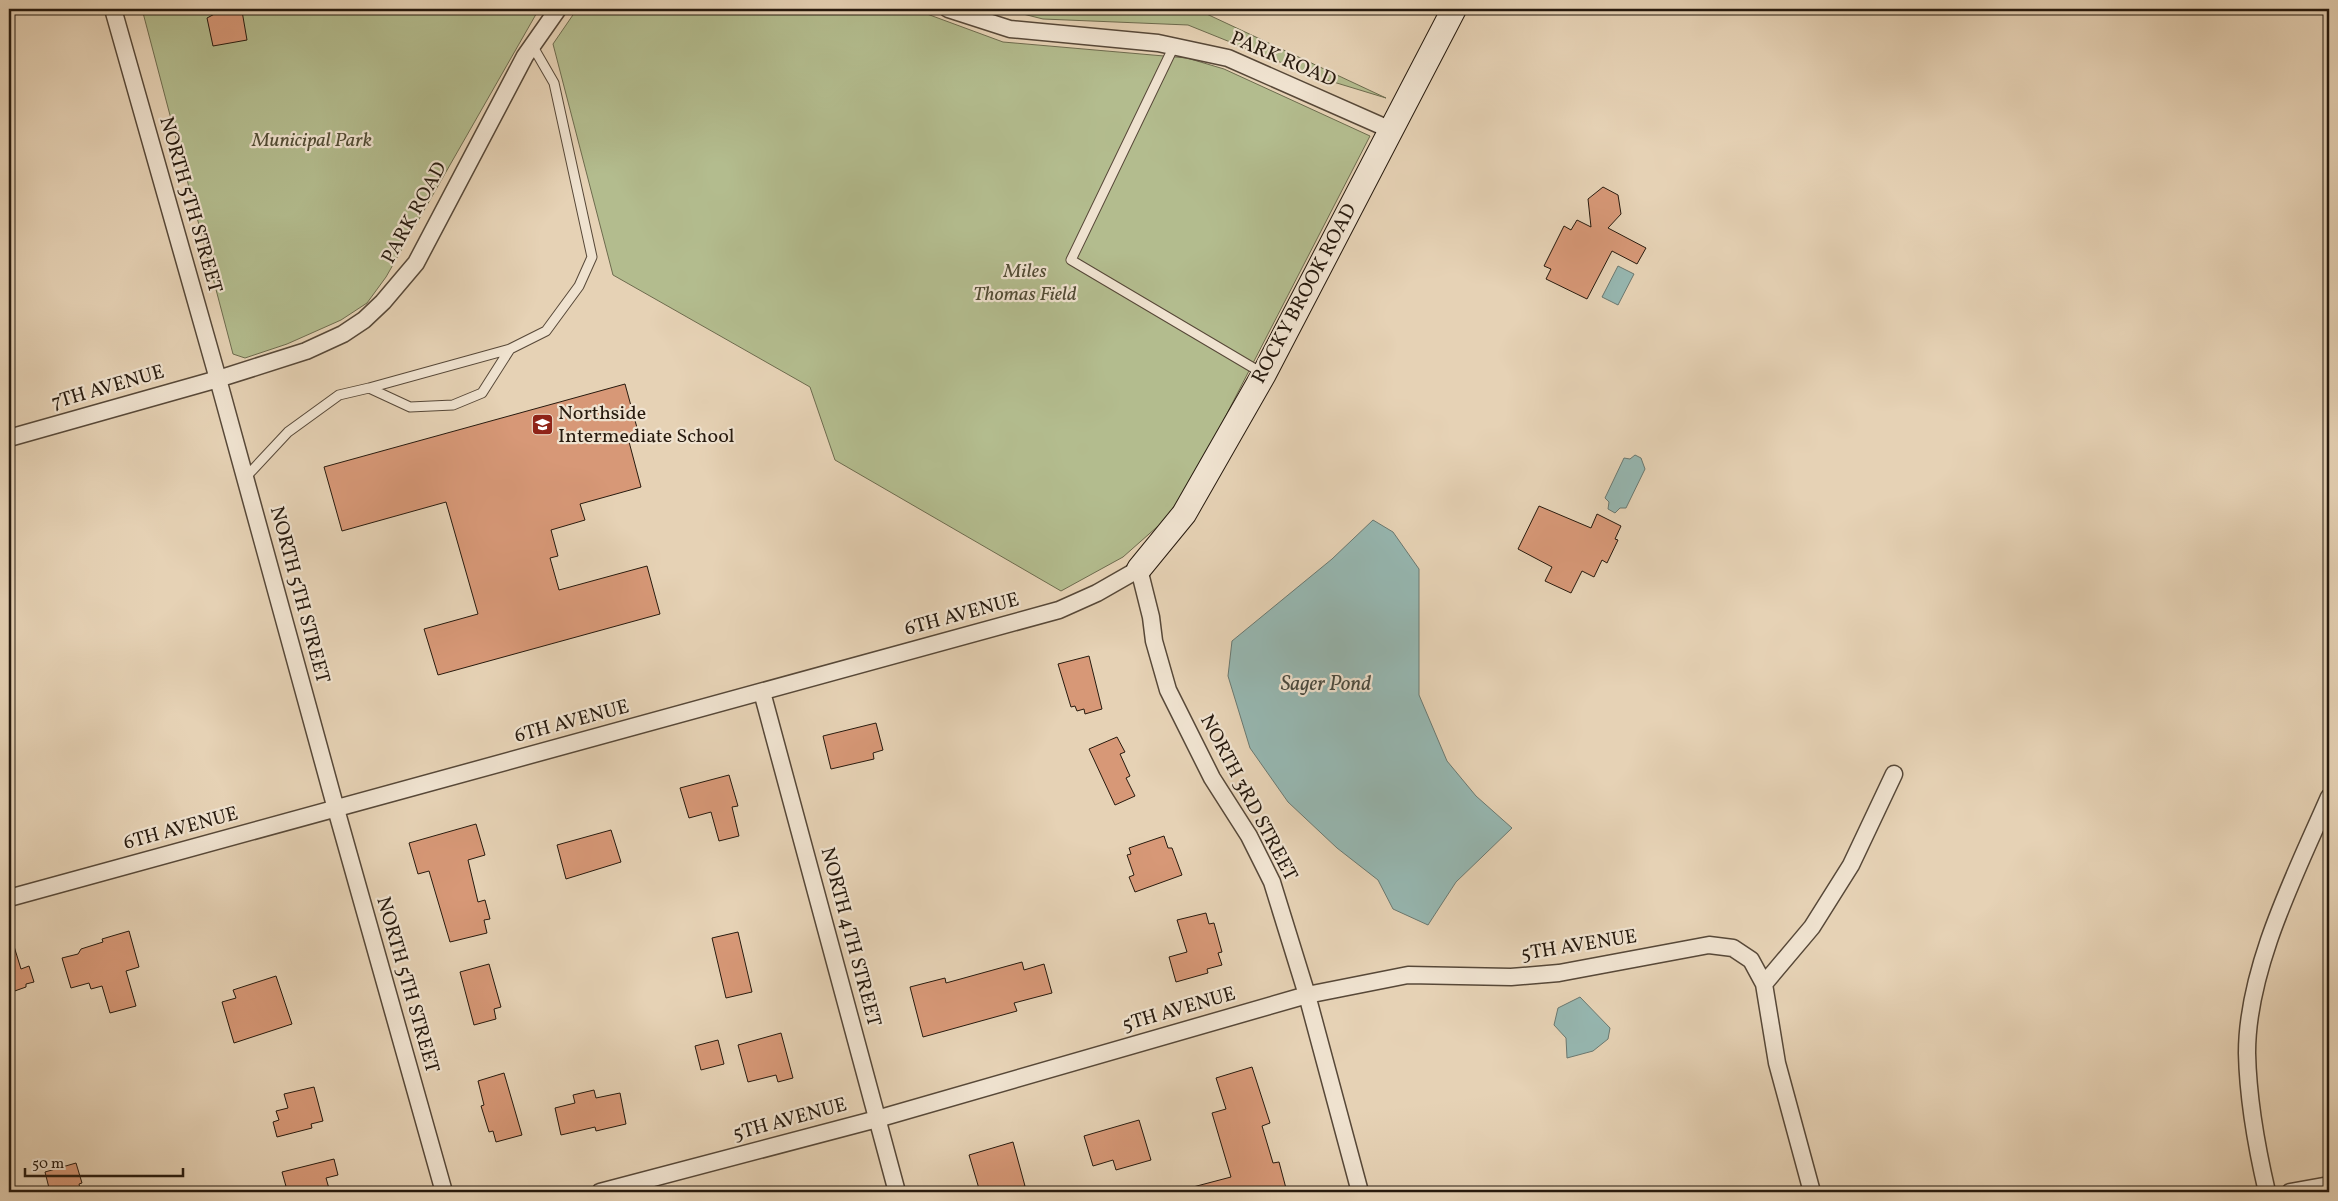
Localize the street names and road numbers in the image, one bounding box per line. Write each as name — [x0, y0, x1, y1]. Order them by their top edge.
street label: PARK ROAD — [1226, 25, 1340, 95]
street label: NORTH 5TH STREET — [151, 114, 229, 297]
street label: PARK ROAD — [375, 157, 455, 269]
street label: ROCKY BROOK ROAD — [1246, 199, 1364, 389]
street label: 7TH AVENUE — [48, 359, 168, 417]
street label: NORTH 5TH STREET — [262, 503, 336, 687]
street label: 6TH AVENUE — [902, 586, 1022, 644]
street label: 6TH AVENUE — [512, 693, 632, 751]
street label: NORTH 3RD STREET — [1192, 710, 1304, 886]
street label: 6TH AVENUE — [121, 800, 241, 858]
street label: NORTH 4TH STREET — [813, 844, 887, 1030]
street label: NORTH 5TH STREET — [368, 894, 446, 1077]
street label: 5TH AVENUE — [1519, 923, 1639, 969]
street label: 5TH AVENUE — [1119, 980, 1239, 1040]
street label: 5TH AVENUE — [730, 1091, 850, 1149]

